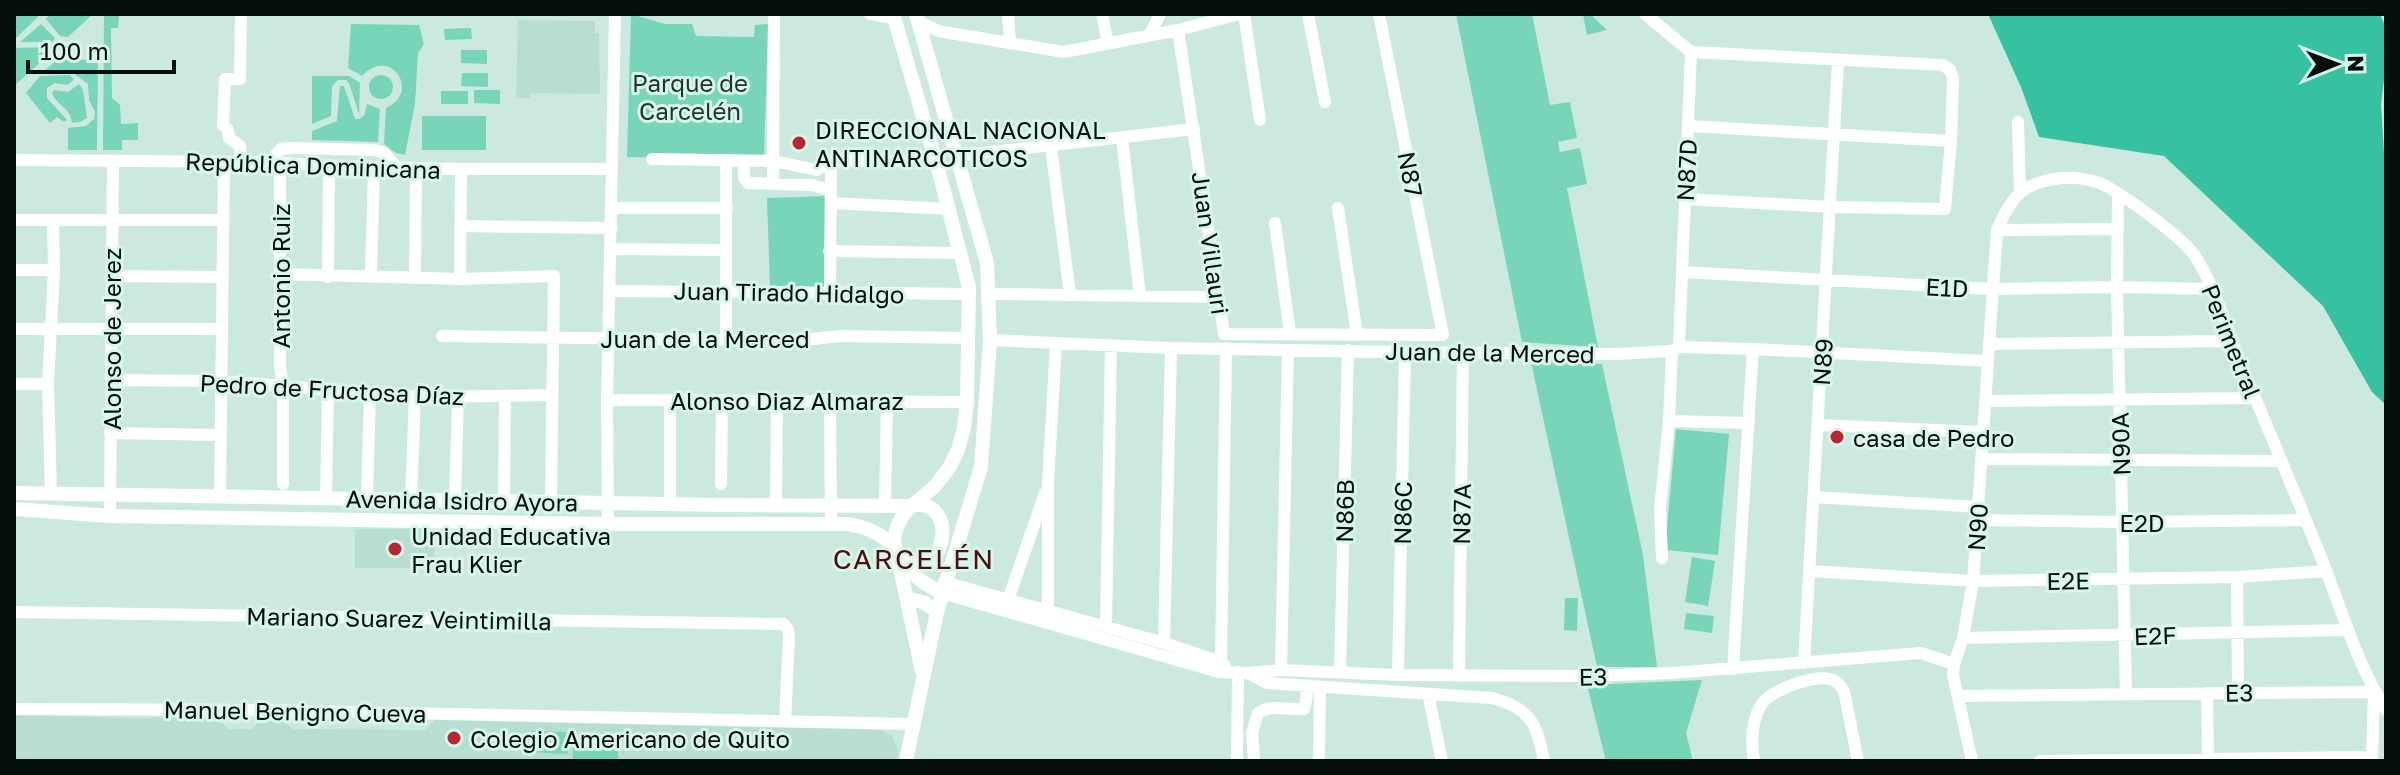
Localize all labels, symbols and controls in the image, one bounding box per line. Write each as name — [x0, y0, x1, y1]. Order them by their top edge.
scale bar — [28, 24, 174, 74]
north arrow — [2296, 24, 2376, 104]
text: 100 m — [40, 36, 109, 65]
text: N — [2343, 55, 2370, 72]
park label: Parque de Carcelén — [632, 68, 748, 125]
place label: DIRECCIONAL NACIONAL ANTINARCOTICOS — [815, 115, 1106, 172]
marker: DIRECCIONAL NACIONAL ANTINARCOTICOS — [790, 134, 808, 152]
street label: N87D — [1670, 138, 1702, 202]
street label: República Dominicana — [185, 146, 441, 184]
street label: N87 — [1392, 149, 1430, 199]
street label: Juan Villauri — [1187, 170, 1235, 316]
street label: Antonio Ruiz — [266, 203, 295, 349]
street label: Alonso de Jerez — [97, 248, 126, 430]
street label: E1D — [1925, 271, 1969, 303]
street label: Juan Tirado Hidalgo — [673, 275, 905, 309]
street label: Perimetral — [2196, 280, 2268, 402]
street label: Juan de la Merced — [600, 324, 810, 353]
street label: Juan de la Merced — [1385, 336, 1595, 368]
street label: N89 — [1806, 337, 1838, 387]
street label: Pedro de Fructosa Díaz — [199, 368, 465, 410]
street label: Alonso Diaz Almaraz — [670, 386, 904, 415]
street label: N90A — [2104, 412, 2136, 476]
place label: casa de Pedro — [1853, 423, 2014, 452]
marker: casa de Pedro — [1828, 428, 1846, 446]
street label: N86B — [1329, 479, 1359, 543]
street label: N86C — [1387, 481, 1417, 545]
street label: Avenida Isidro Ayora — [345, 483, 579, 517]
street label: N87A — [1446, 483, 1476, 545]
street label: N90 — [1961, 502, 1993, 552]
street label: E2D — [2119, 508, 2165, 537]
place label: Unidad Educativa Frau Klier — [411, 521, 611, 578]
marker: Unidad Educativa Frau Klier — [386, 540, 404, 558]
district label: CARCELÉN — [833, 542, 995, 575]
street label: E2E — [2046, 565, 2090, 595]
street label: Mariano Suarez Veintimilla — [246, 601, 552, 635]
street label: E2F — [2133, 620, 2177, 650]
street label: E3 — [1578, 661, 1608, 691]
street label: E3 — [2224, 677, 2254, 707]
street label: Manuel Benigno Cueva — [163, 694, 427, 728]
place label: Colegio Americano de Quito — [470, 724, 790, 753]
marker: Colegio Americano de Quito — [445, 729, 463, 747]

